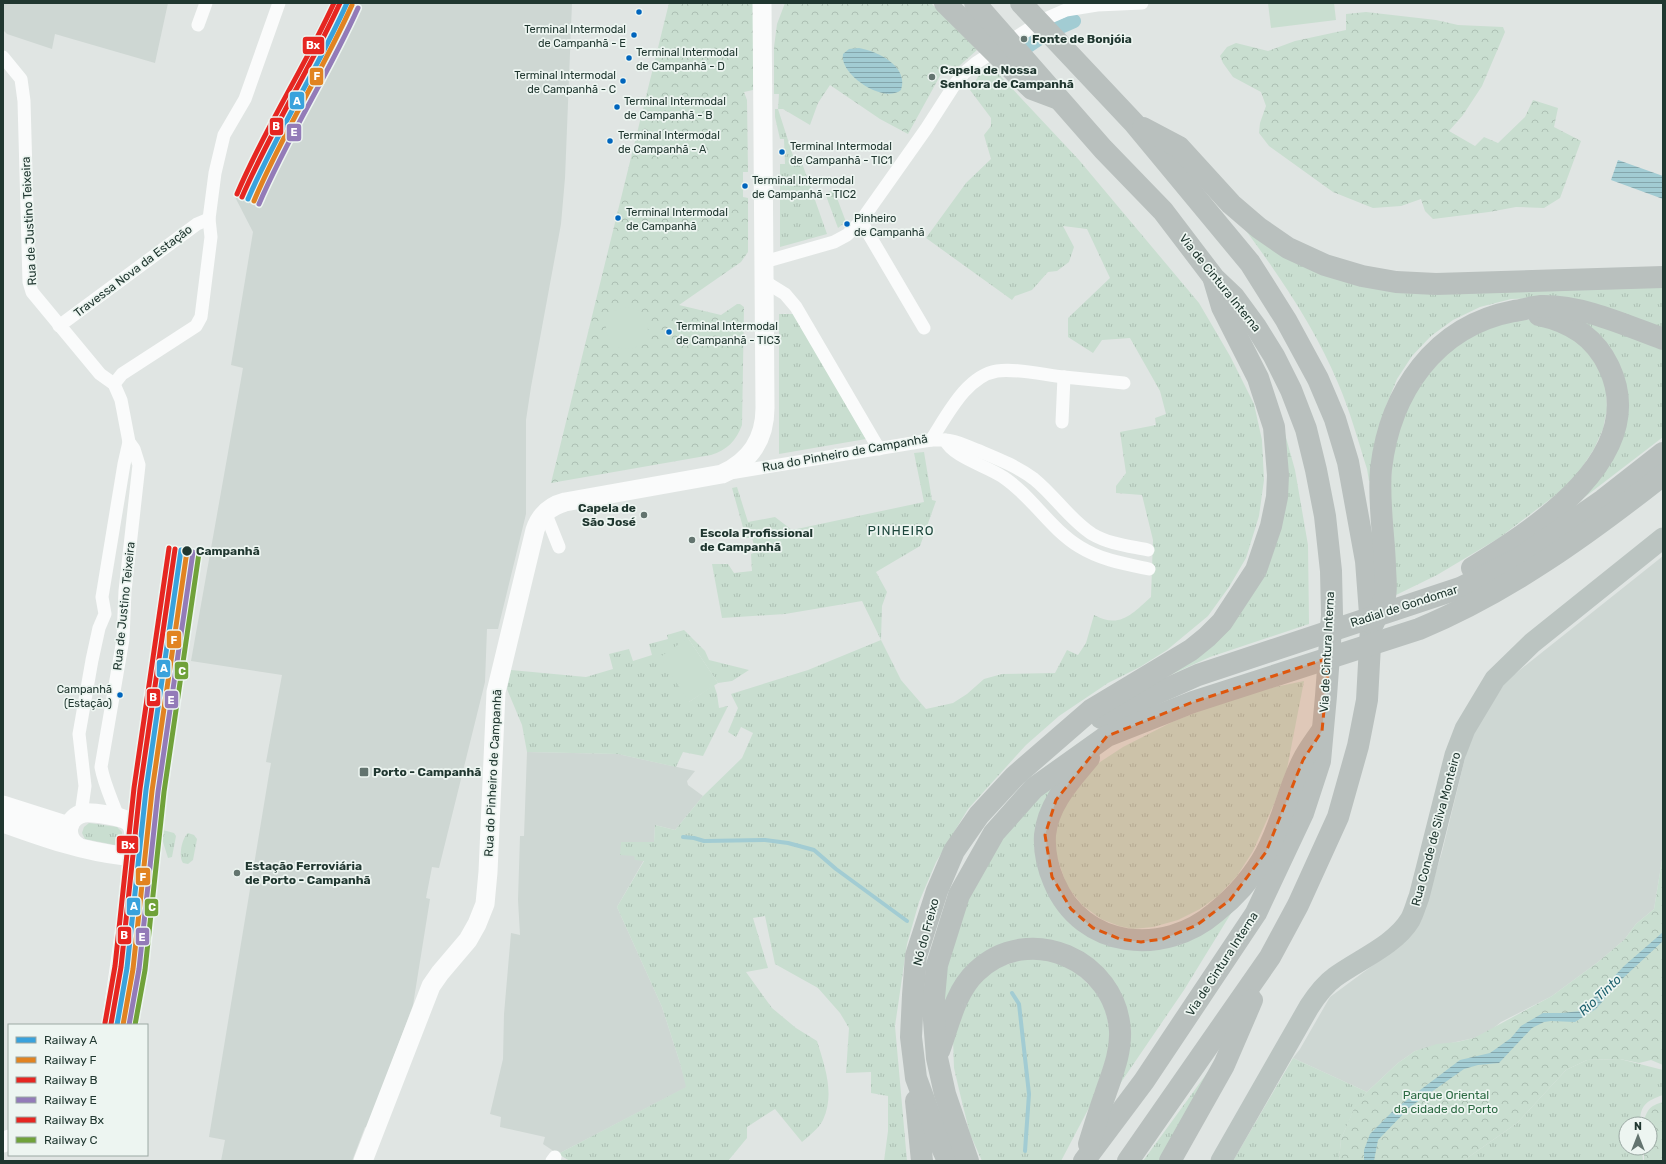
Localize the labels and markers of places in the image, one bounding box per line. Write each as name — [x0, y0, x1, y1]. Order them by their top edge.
unlabelled marker — [634, 7, 644, 17]
place label: Terminal Intermodal de Campanhã - E — [524, 23, 626, 50]
marker: Terminal Intermodal de Campanhã - E — [629, 30, 639, 40]
place label: Fonte de Bonjóia — [1032, 32, 1132, 46]
marker: Fonte de Bonjóia — [1019, 34, 1029, 44]
place label: Terminal Intermodal de Campanhã - D — [636, 46, 738, 73]
marker: Terminal Intermodal de Campanhã - D — [624, 53, 634, 63]
place label: Capela de Nossa Senhora de Campanhã — [940, 63, 1074, 91]
place label: Terminal Intermodal de Campanhã - C — [514, 69, 616, 96]
marker: Capela de Nossa Senhora de Campanhã — [927, 72, 937, 82]
marker: Terminal Intermodal de Campanhã - C — [618, 76, 628, 86]
place label: Terminal Intermodal de Campanhã - B — [624, 95, 726, 122]
marker: Terminal Intermodal de Campanhã - B — [612, 102, 622, 112]
place label: Terminal Intermodal de Campanhã - A — [618, 129, 720, 156]
marker: Terminal Intermodal de Campanhã - A — [605, 136, 615, 146]
place label: Terminal Intermodal de Campanhã - TIC1 — [790, 140, 893, 167]
marker: Terminal Intermodal de Campanhã - TIC1 — [777, 147, 787, 157]
place label: Terminal Intermodal de Campanhã - TIC2 — [752, 174, 856, 201]
marker: Terminal Intermodal de Campanhã - TIC2 — [740, 181, 750, 191]
place label: Terminal Intermodal de Campanhã — [626, 206, 728, 233]
place label: Pinheiro de Campanhã — [854, 212, 925, 239]
marker: Terminal Intermodal de Campanhã — [613, 213, 623, 223]
marker: Pinheiro de Campanhã — [842, 219, 852, 229]
place label: Terminal Intermodal de Campanhã - TIC3 — [676, 320, 781, 347]
marker: Terminal Intermodal de Campanhã - TIC3 — [664, 327, 674, 337]
place label: Capela de São José — [578, 501, 636, 529]
marker: Capela de São José — [639, 510, 649, 520]
place label: Escola Profissional de Campanhã — [700, 526, 813, 554]
marker: Escola Profissional de Campanhã — [687, 535, 697, 545]
marker: Campanhã — [180, 544, 194, 558]
place label: Campanhã — [196, 544, 260, 558]
place label: Campanhã (Estação) — [57, 683, 112, 710]
marker: Campanhã (Estação) — [115, 690, 125, 700]
place label: Porto - Campanhã — [373, 765, 481, 779]
marker: Porto - Campanhã — [358, 766, 370, 778]
place label: Estação Ferroviária de Porto - Campanhã — [245, 859, 371, 887]
marker: Estação Ferroviária de Porto - Campanhã — [232, 868, 242, 878]

